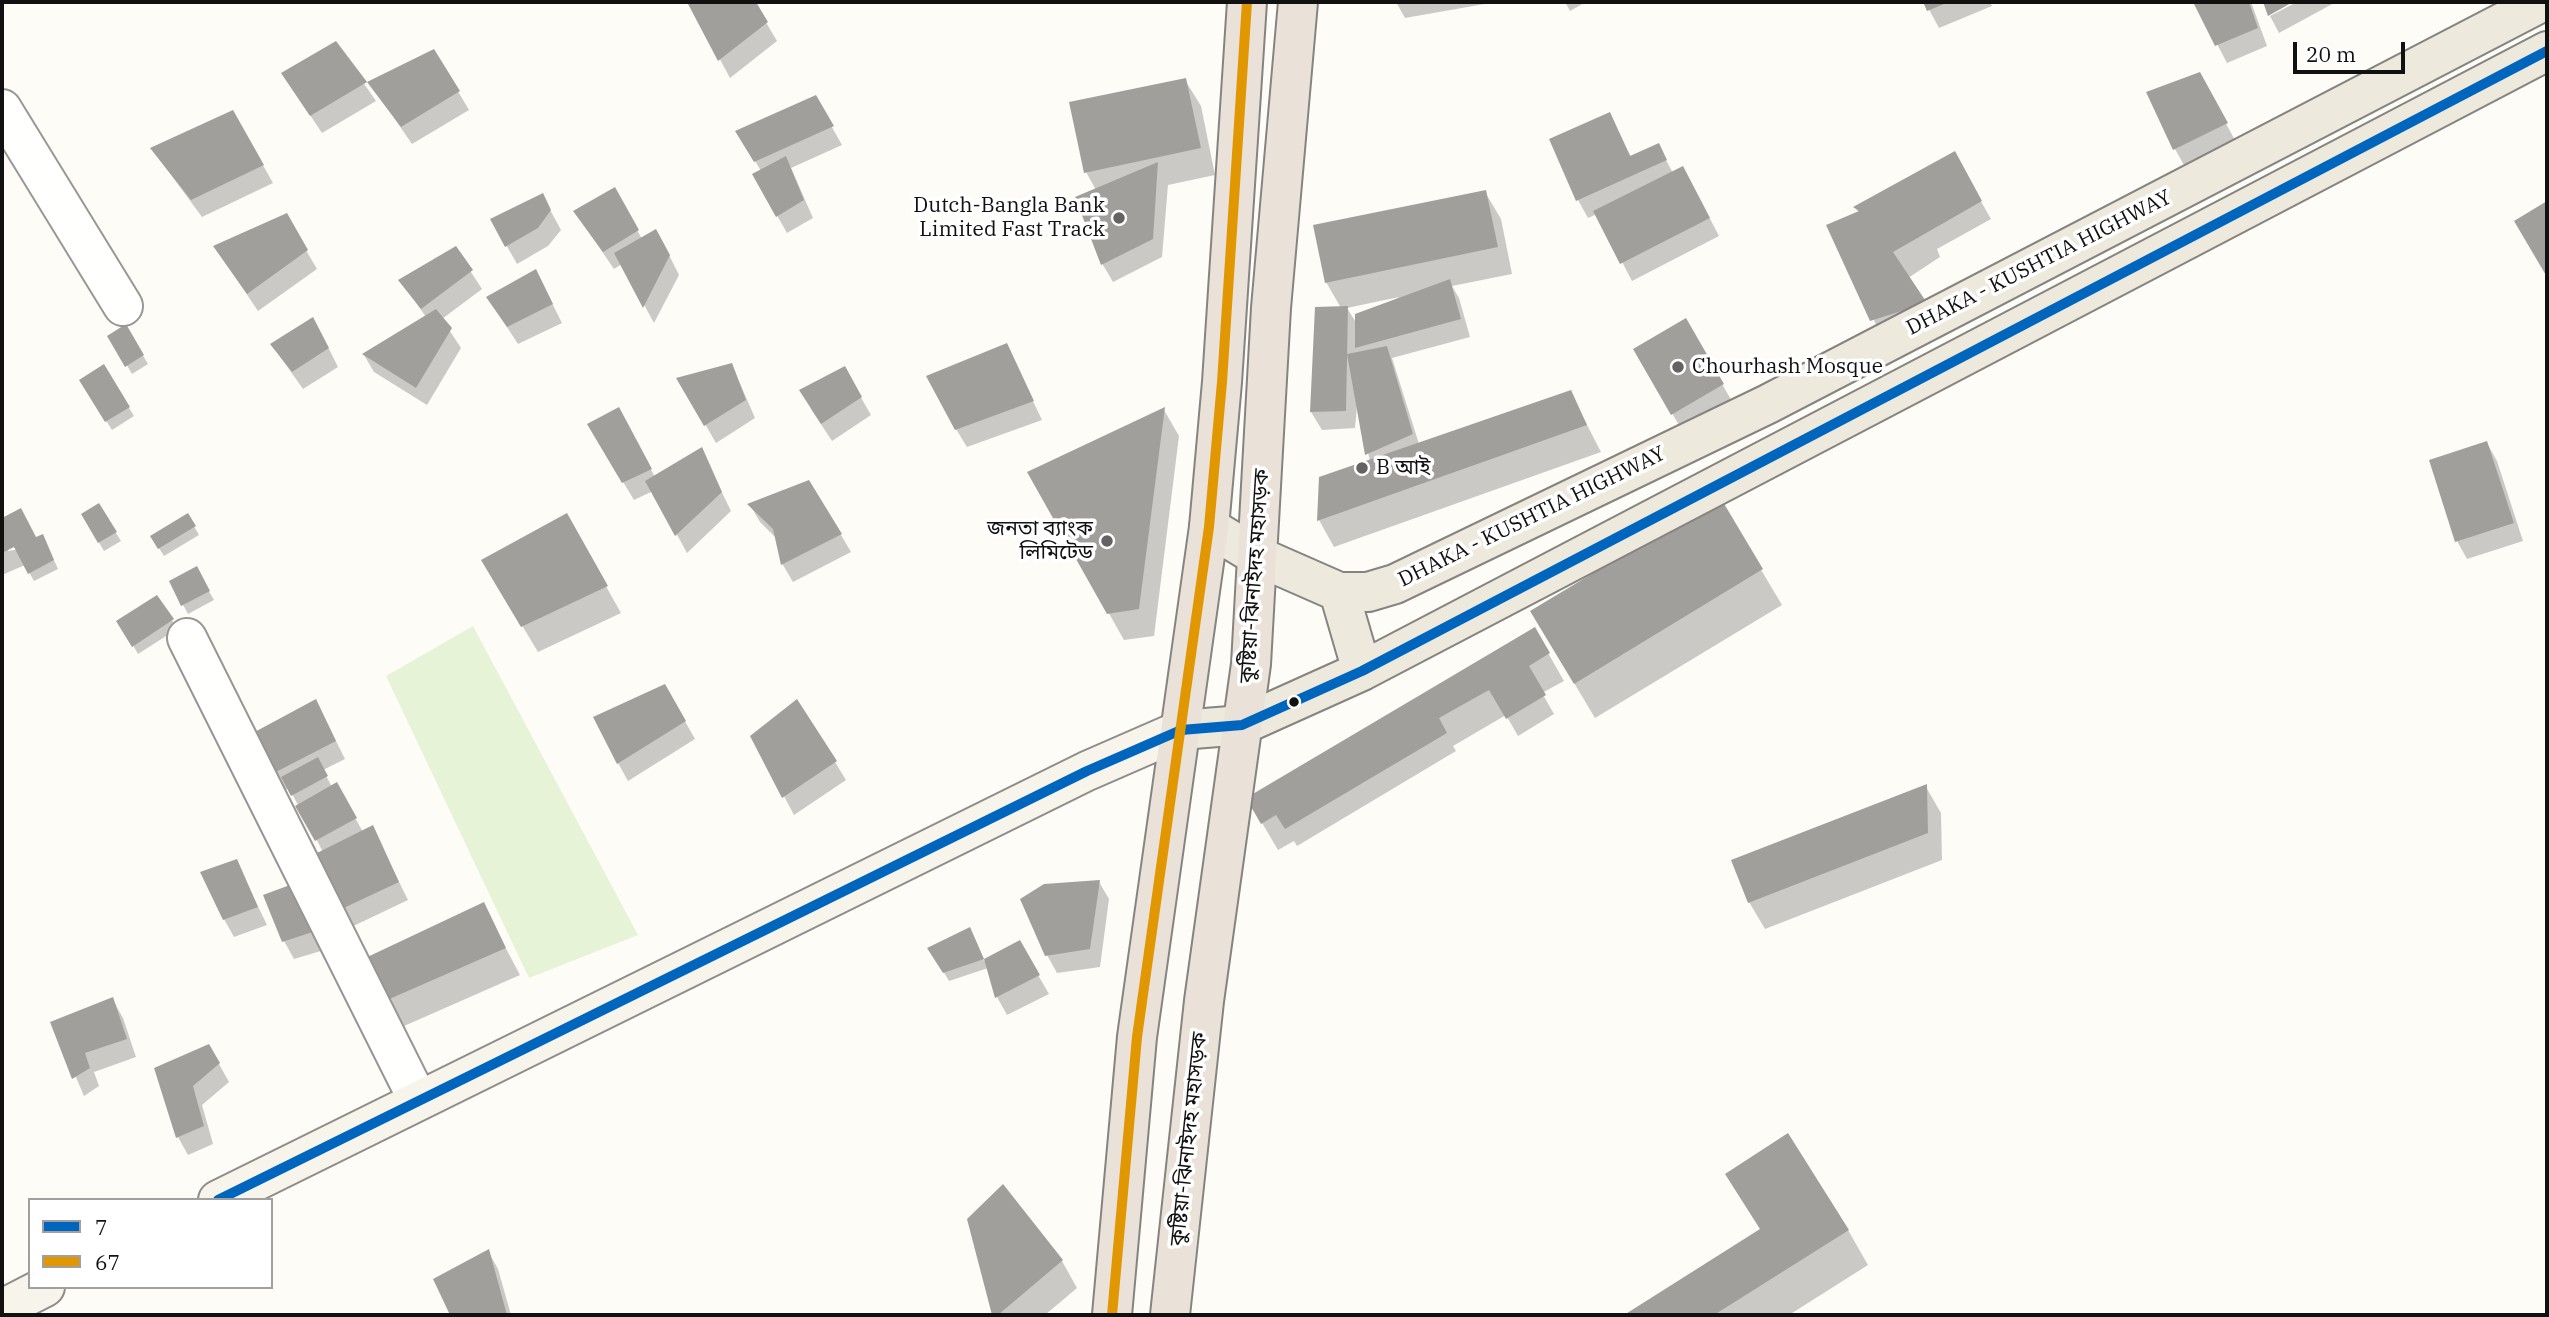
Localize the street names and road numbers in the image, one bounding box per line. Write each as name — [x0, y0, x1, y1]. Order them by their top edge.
street label: DHAKA - KUSHTIA HIGHWAY — [1902, 185, 2176, 341]
street label: DHAKA - KUSHTIA HIGHWAY — [1394, 441, 1670, 593]
street label: কুষ্টিয়া-ঝিনাইদহ মহাসড়ক — [1235, 468, 1275, 684]
street label: কুষ্টিয়া-ঝিনাইদহ মহাসড়ক — [1165, 1031, 1213, 1247]

